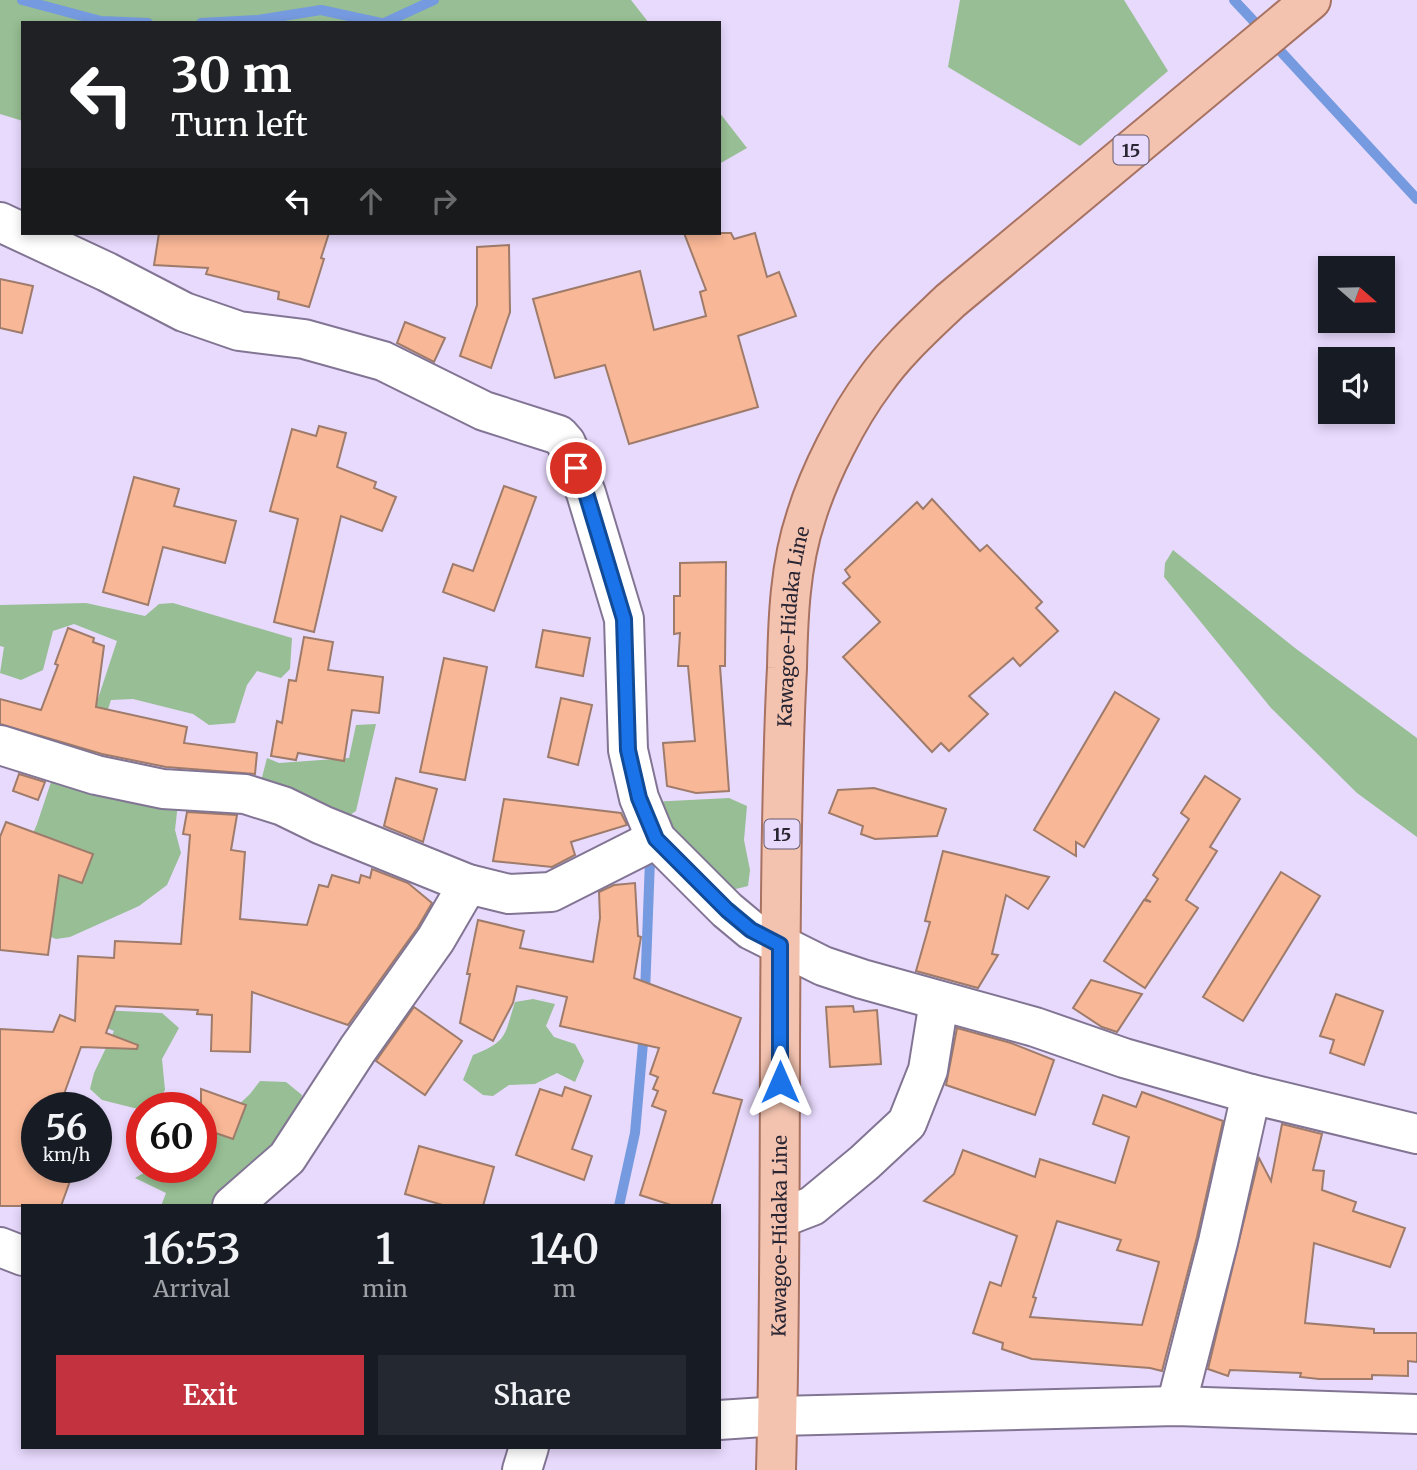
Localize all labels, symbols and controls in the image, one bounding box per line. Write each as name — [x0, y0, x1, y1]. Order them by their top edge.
text: 30 m — [171, 44, 292, 105]
icon: left — [56, 49, 147, 140]
text: Turn left — [171, 105, 308, 145]
road number: 15 — [1114, 135, 1148, 164]
icon: left — [279, 182, 317, 220]
icon: ahead — [352, 182, 390, 220]
icon: right — [425, 182, 463, 220]
north arrow — [1318, 256, 1395, 332]
map controls — [1318, 256, 1395, 424]
button: sound — [1318, 347, 1395, 424]
pin — [546, 438, 606, 498]
icon: arrive — [557, 449, 595, 487]
street label: Kawagoe-Hidaka Line — [772, 523, 815, 727]
road number: 15 — [764, 820, 800, 848]
position arrow — [743, 1045, 817, 1119]
speed limit sign: 60 — [126, 1092, 217, 1183]
text: 56 — [46, 1106, 87, 1150]
street label: Kawagoe-Hidaka Line — [767, 1135, 792, 1337]
text: km/h — [43, 1143, 90, 1166]
text: 16:53 — [143, 1223, 241, 1275]
text: 1 — [376, 1223, 395, 1275]
text: 140 — [529, 1223, 599, 1275]
text: Arrival — [153, 1274, 230, 1303]
text: min — [362, 1274, 408, 1303]
text: m — [553, 1274, 576, 1303]
button: Exit — [56, 1355, 364, 1435]
button: Share — [378, 1355, 686, 1435]

